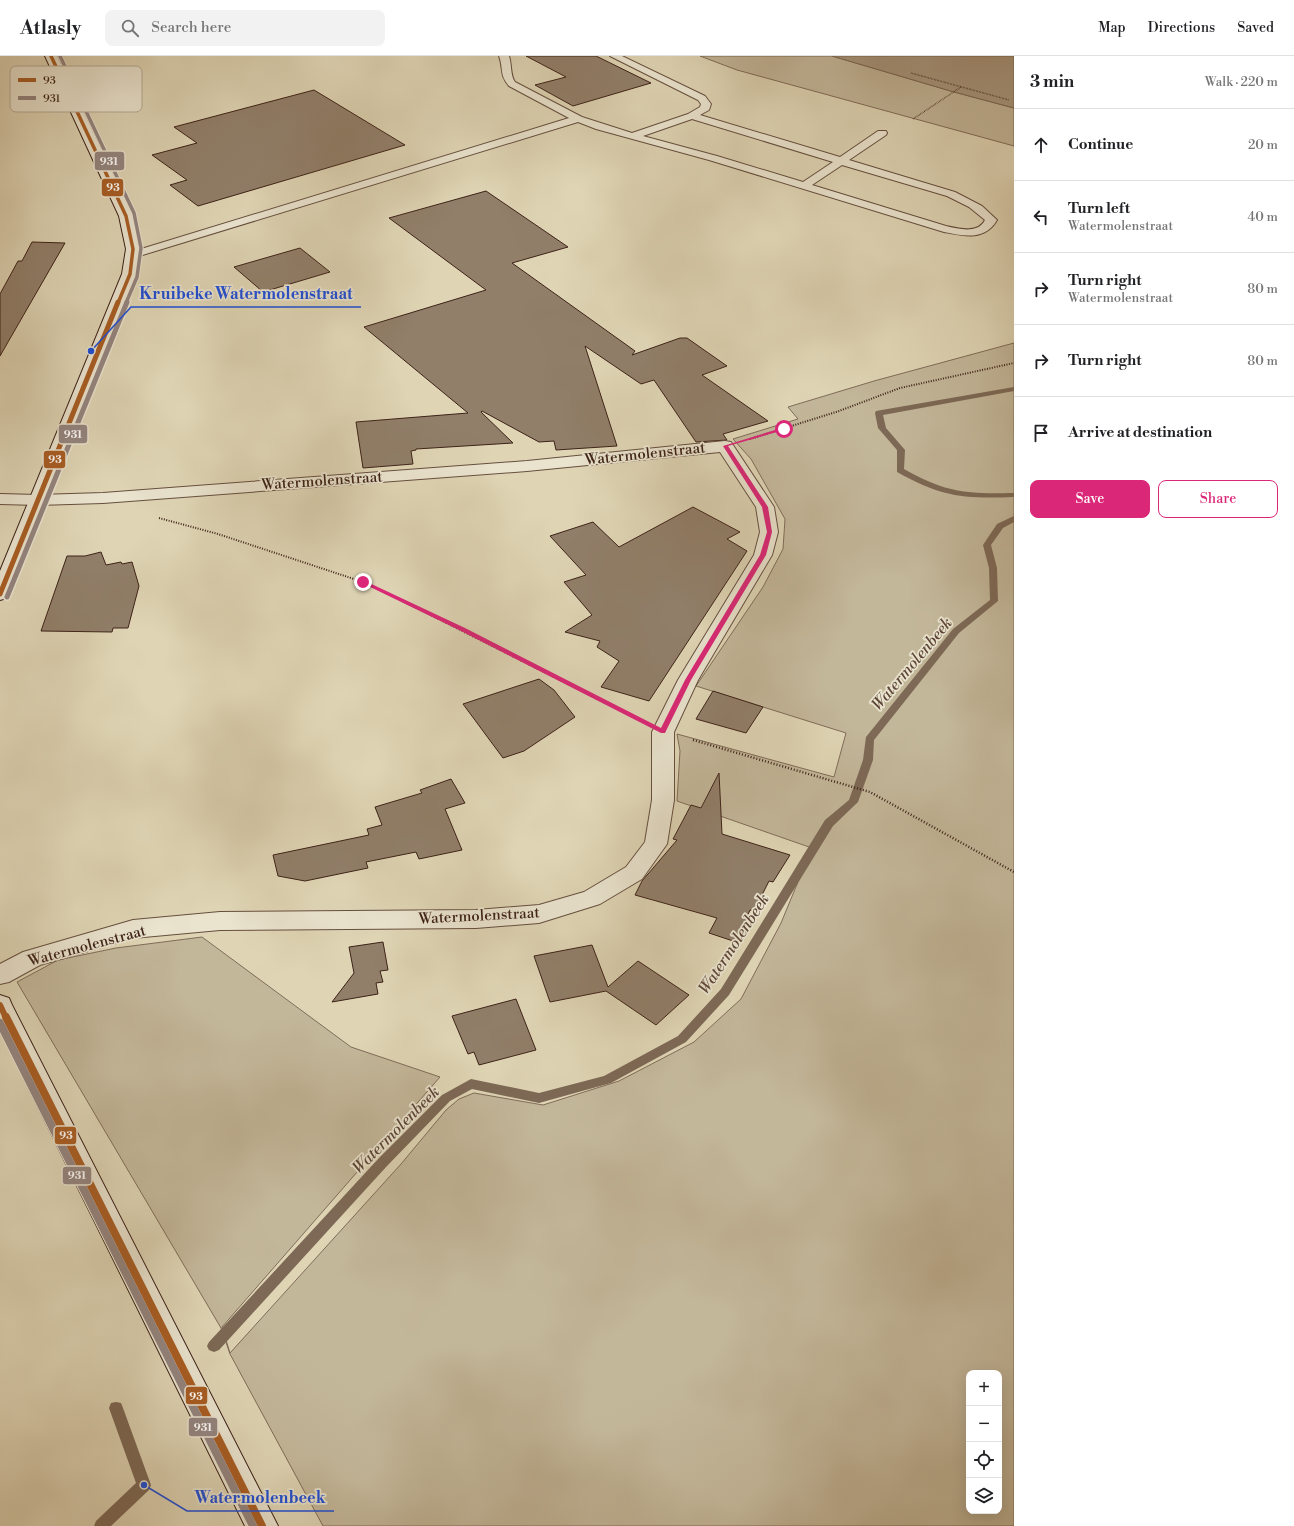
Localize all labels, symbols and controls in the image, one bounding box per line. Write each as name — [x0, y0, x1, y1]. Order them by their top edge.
search box — [105, 10, 385, 46]
text: Atlasly — [20, 16, 81, 40]
icon: search — [119, 17, 141, 39]
text: Search here — [151, 18, 231, 37]
text: Map — [1098, 19, 1126, 37]
text: Directions — [1148, 19, 1215, 37]
text: Saved — [1237, 19, 1274, 37]
legend — [10, 66, 142, 112]
text: 3 min — [1030, 71, 1074, 93]
text: 93 — [43, 74, 56, 88]
text: Walk · 220 m — [1205, 74, 1278, 90]
text: 931 — [43, 92, 60, 106]
icon: ahead — [1030, 134, 1052, 156]
text: Continue — [1068, 135, 1133, 154]
text: 20 m — [1248, 137, 1278, 153]
line badge: 931 — [94, 151, 125, 171]
text: 931 — [100, 155, 119, 169]
line badge: 93 — [101, 178, 124, 197]
text: 93 — [106, 181, 120, 195]
text: Turn left — [1068, 199, 1130, 218]
icon: left — [1030, 206, 1052, 228]
text: 40 m — [1248, 209, 1278, 225]
text: Watermolenstraat — [1068, 218, 1173, 234]
text: Turn right — [1068, 271, 1142, 290]
icon: right — [1030, 278, 1052, 300]
callout: Kruibeke Watermolenstraat — [131, 279, 361, 307]
text: 80 m — [1247, 281, 1278, 297]
text: Kruibeke Watermolenstraat — [139, 284, 353, 304]
text: Watermolenstraat — [1068, 290, 1173, 306]
icon: right — [1030, 350, 1052, 372]
text: Turn right — [1068, 351, 1142, 370]
text: 80 m — [1247, 353, 1278, 369]
route start — [775, 420, 793, 438]
icon: arrive — [1030, 422, 1052, 444]
text: Arrive at destination — [1068, 423, 1212, 442]
line badge: 931 — [58, 424, 88, 444]
text: 931 — [64, 428, 83, 442]
street label: Watermolenstraat — [583, 438, 707, 470]
line badge: 93 — [43, 450, 66, 469]
text: 93 — [48, 453, 62, 467]
street label: Watermolenstraat — [260, 467, 384, 495]
button: Save — [1030, 480, 1150, 518]
button: Share — [1158, 480, 1278, 518]
route end — [354, 573, 372, 591]
water label: Watermolenbeek — [867, 613, 957, 715]
water label: Watermolenbeek — [694, 890, 774, 998]
street label: Watermolenstraat — [417, 903, 541, 929]
street label: Watermolenstraat — [25, 921, 149, 971]
water label: Watermolenbeek — [348, 1082, 444, 1178]
line badge: 93 — [54, 1126, 77, 1145]
text: 93 — [59, 1129, 73, 1143]
line badge: 931 — [62, 1166, 92, 1185]
text: 931 — [68, 1169, 87, 1183]
map controls — [966, 1370, 1002, 1514]
button: + — [966, 1370, 1002, 1406]
line badge: 93 — [185, 1386, 208, 1405]
text: 93 — [189, 1390, 203, 1404]
button: − — [966, 1406, 1002, 1442]
line badge: 931 — [188, 1417, 218, 1437]
text: 931 — [194, 1421, 213, 1435]
button: locate — [966, 1442, 1002, 1478]
button: layers — [966, 1478, 1002, 1514]
callout: Watermolenbeek — [187, 1483, 334, 1511]
text: Watermolenbeek — [193, 1488, 327, 1508]

